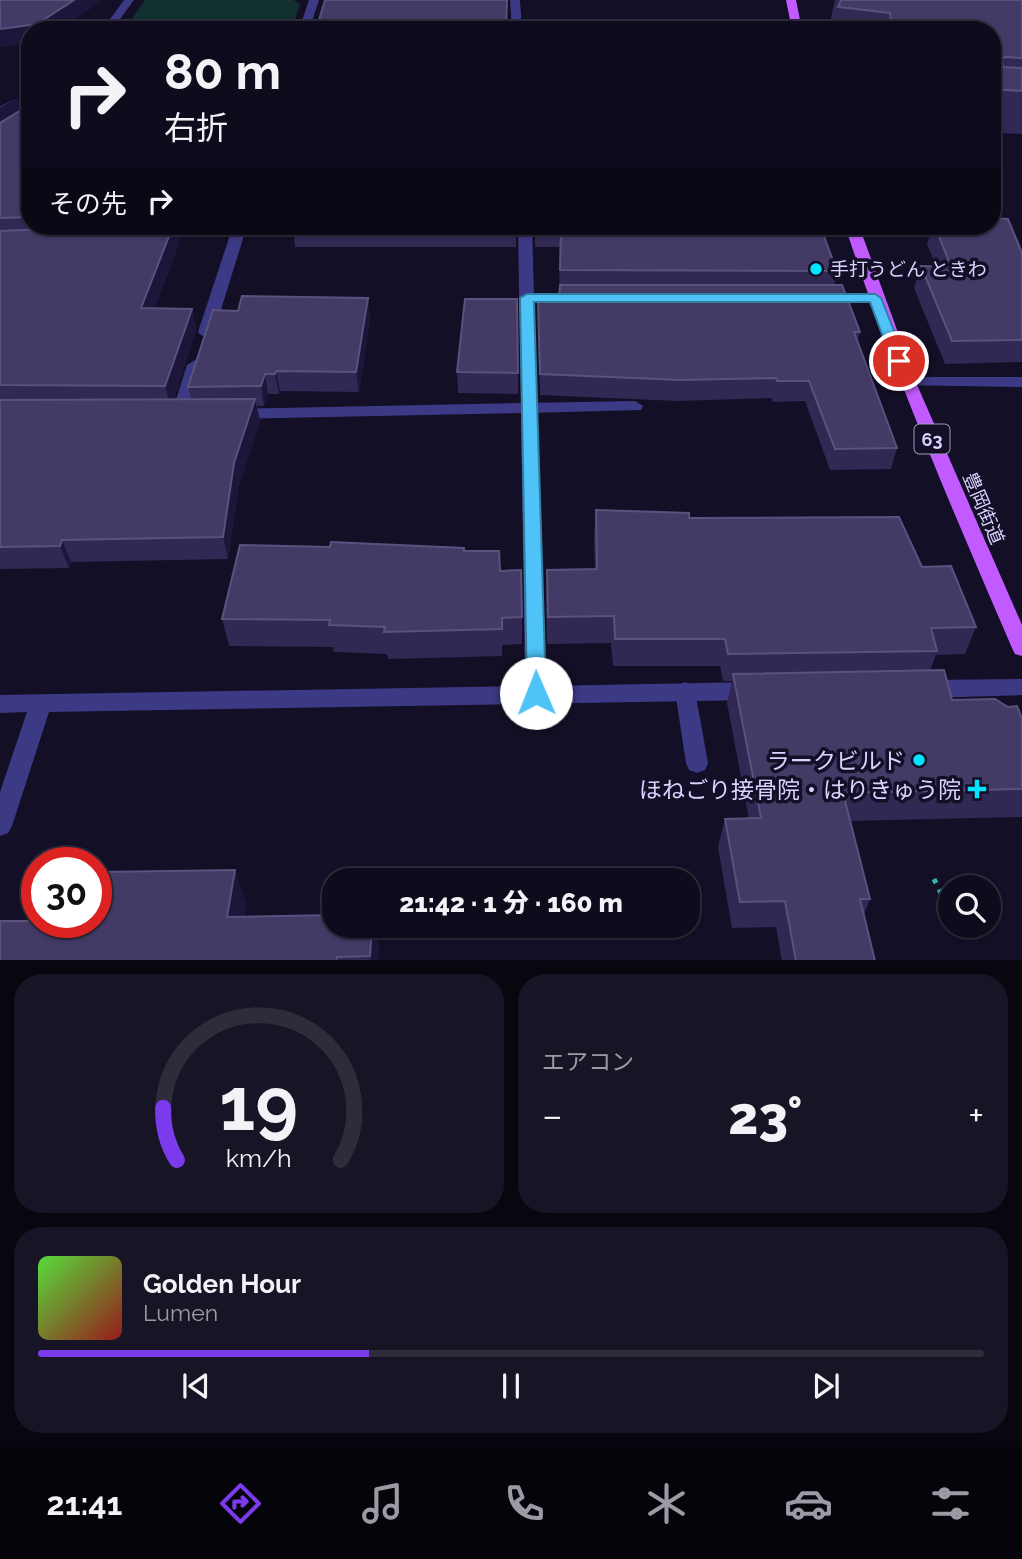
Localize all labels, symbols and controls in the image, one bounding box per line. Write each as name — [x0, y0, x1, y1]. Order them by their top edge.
text: 80 m — [164, 43, 281, 100]
icon: right — [49, 49, 140, 140]
text: 右折 — [164, 109, 228, 146]
icon: right — [141, 182, 179, 220]
text: その先 — [49, 189, 127, 219]
place label: 手打うどん ときわ — [830, 258, 987, 280]
marker: 手打うどん ときわ — [808, 261, 824, 277]
pin — [869, 331, 929, 391]
icon: arrive — [880, 342, 918, 380]
road number: 63 — [914, 424, 950, 454]
street label: 豊岡街道 — [959, 469, 1009, 547]
position arrow — [499, 656, 573, 730]
place label: ラークビルド — [767, 747, 905, 774]
marker: ラークビルド — [911, 752, 927, 768]
place label: ほねごり接骨院・はりきゅう院 — [639, 776, 961, 803]
marker: ほねごり接骨院・はりきゅう院 — [967, 779, 987, 799]
speed limit sign: 30 — [21, 847, 112, 938]
map controls — [938, 875, 1001, 938]
button: search — [938, 875, 1001, 938]
text: 21:42 · 1 分 · 160 m — [399, 888, 623, 918]
text: エアコン — [542, 1048, 634, 1075]
text: 19 — [220, 1062, 298, 1147]
text: 23° — [728, 1085, 802, 1146]
text: − — [542, 1093, 562, 1138]
text: + — [968, 1093, 984, 1138]
text: km/h — [226, 1142, 292, 1172]
text: Golden Hour — [143, 1269, 301, 1299]
text: Lumen — [143, 1299, 218, 1326]
icon: previous — [177, 1367, 215, 1405]
icon: pause — [492, 1367, 530, 1405]
icon: next — [807, 1367, 845, 1405]
icon: directions — [216, 1479, 265, 1528]
icon: music — [358, 1479, 407, 1528]
icon: phone — [500, 1479, 549, 1528]
icon: climate — [642, 1479, 691, 1528]
icon: car — [784, 1479, 833, 1528]
icon: filters — [926, 1479, 975, 1528]
text: 21:41 — [47, 1485, 122, 1522]

